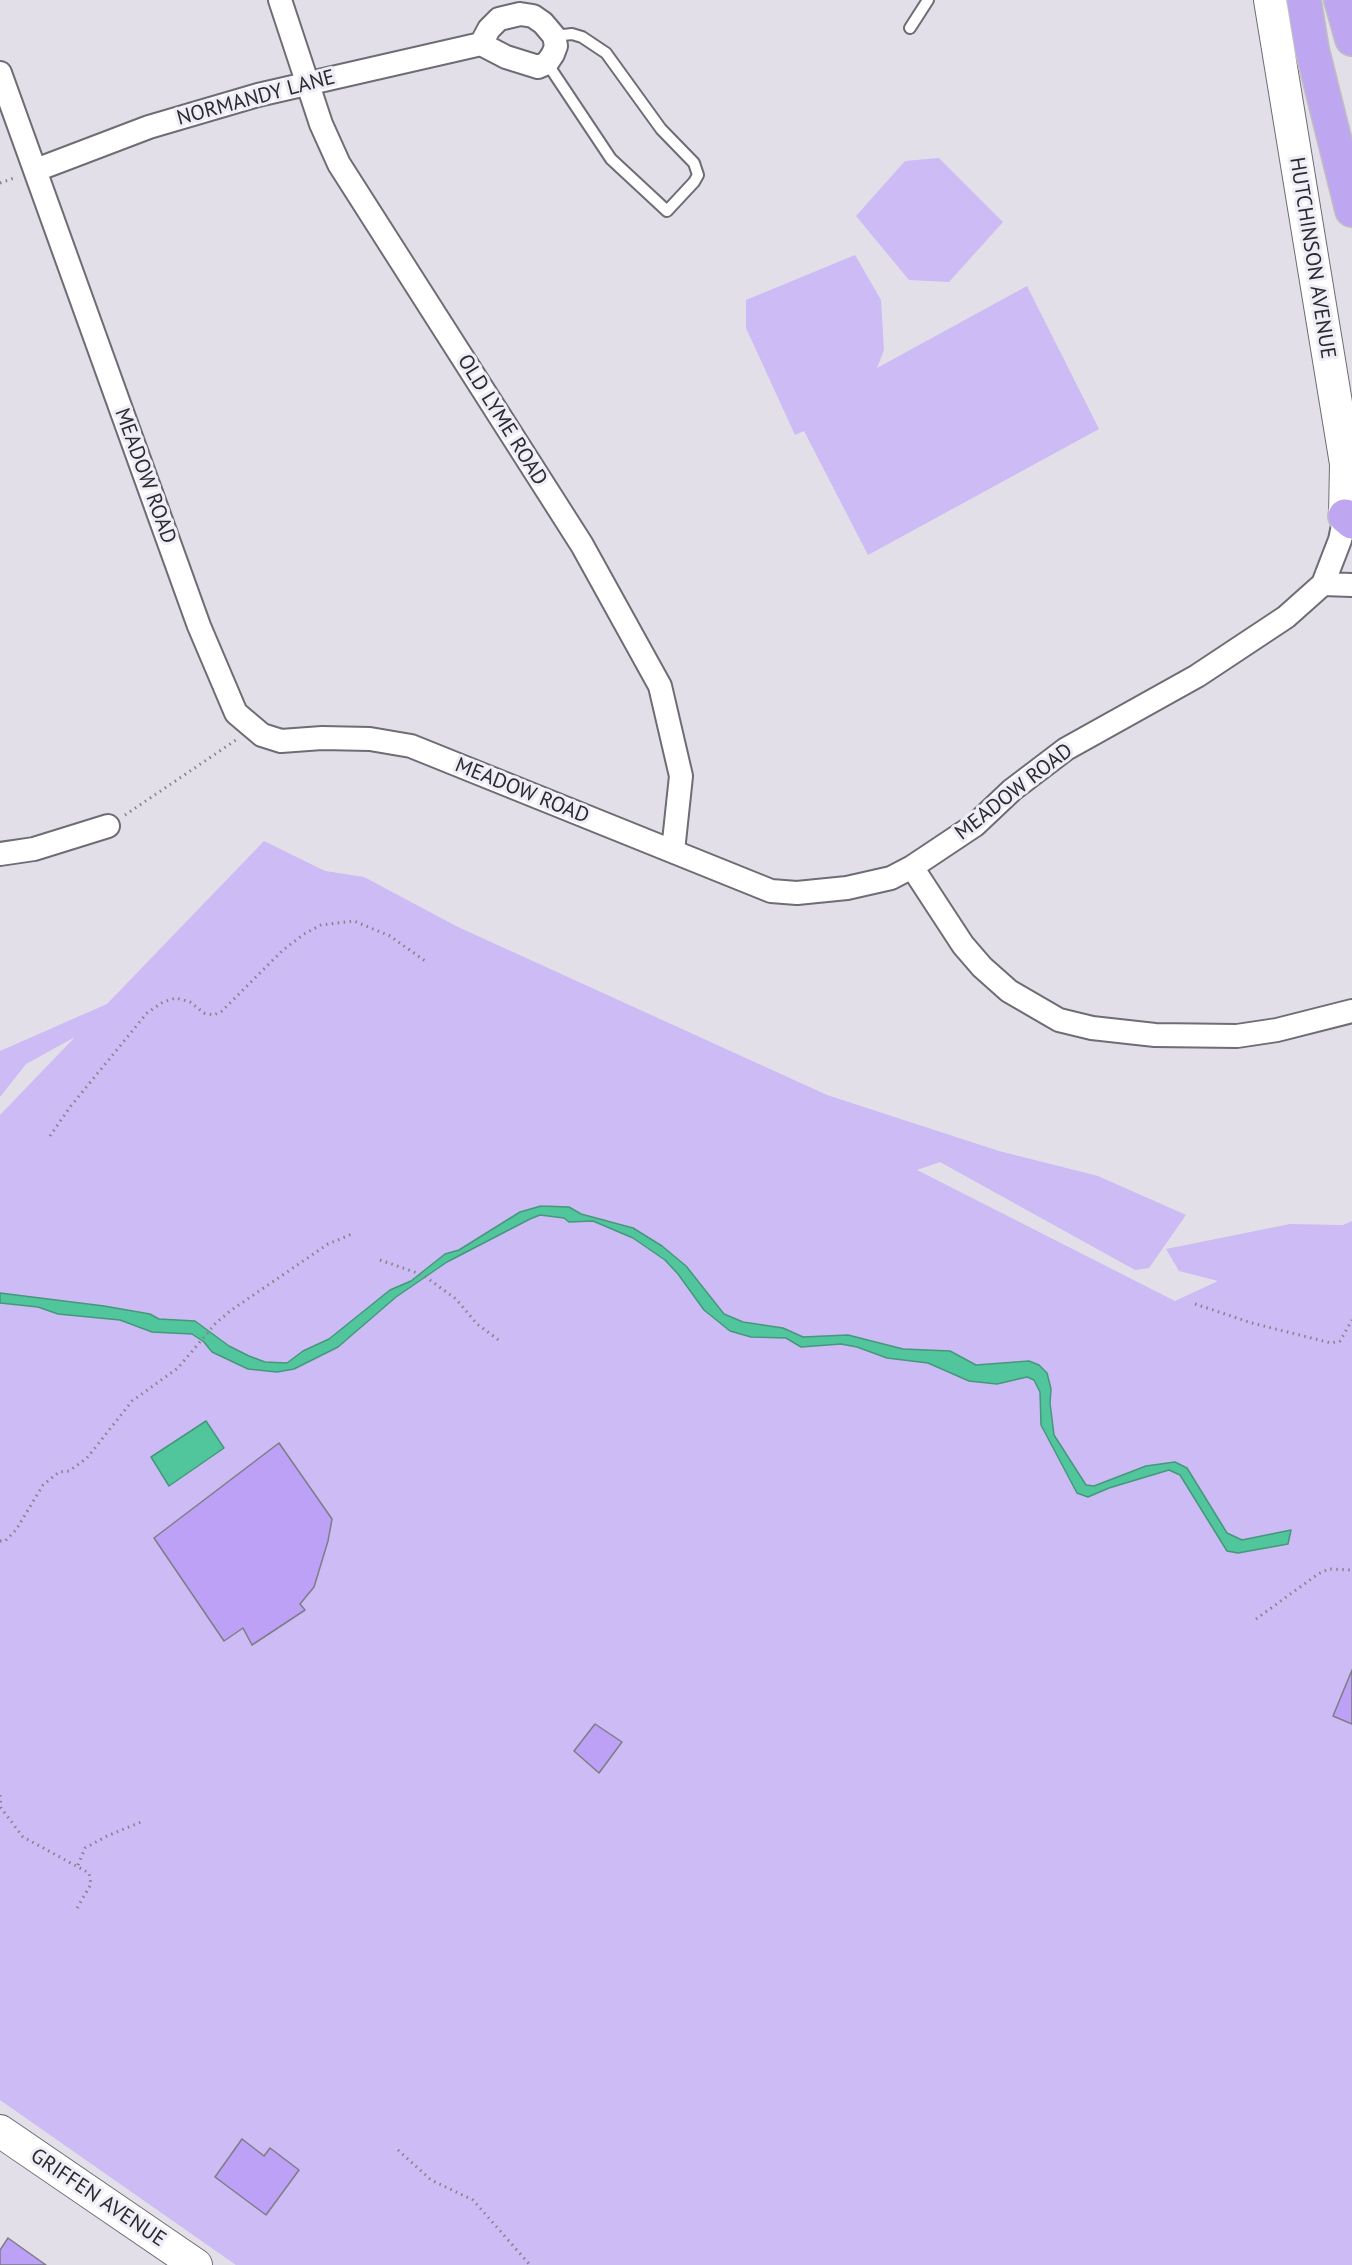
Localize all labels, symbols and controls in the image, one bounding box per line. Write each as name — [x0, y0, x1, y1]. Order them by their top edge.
street label: NORMANDY LANE — [174, 65, 338, 131]
street label: HUTCHINSON AVENUE — [1284, 155, 1340, 361]
street label: OLD LYME ROAD — [452, 350, 552, 490]
street label: MEADOW ROAD — [109, 405, 181, 547]
street label: MEADOW ROAD — [950, 738, 1078, 846]
street label: MEADOW ROAD — [451, 753, 593, 829]
street label: GRIFFEN AVENUE — [26, 2143, 170, 2253]

